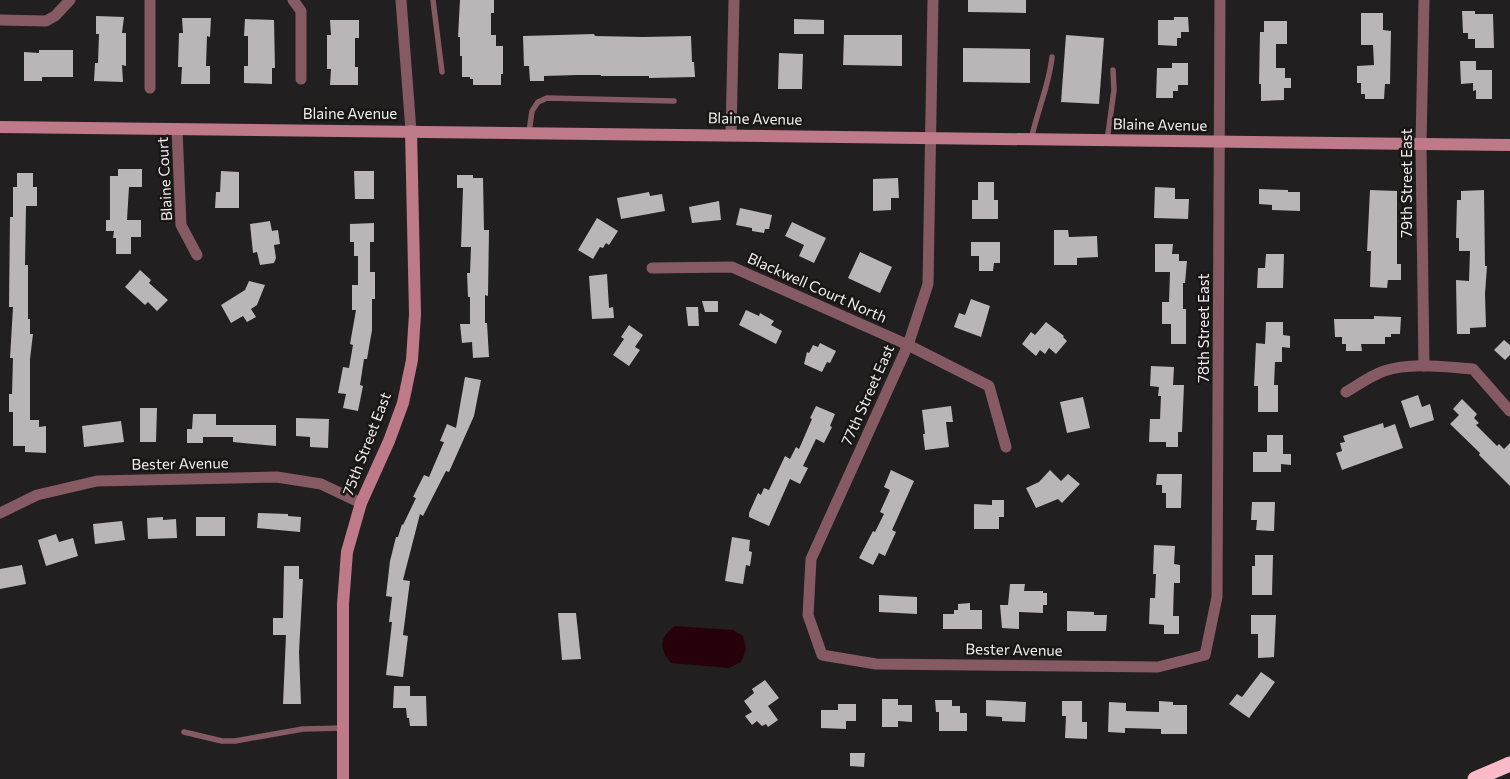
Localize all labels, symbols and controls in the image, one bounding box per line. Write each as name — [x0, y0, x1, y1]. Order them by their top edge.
street label: Blaine Avenue — [303, 104, 397, 122]
street label: Blaine Avenue — [708, 108, 803, 128]
street label: Blaine Avenue — [1113, 114, 1208, 134]
street label: 79th Street East — [1397, 128, 1415, 238]
street label: Blaine Court — [153, 136, 175, 222]
street label: Blackwell Court North — [745, 248, 890, 326]
street label: 78th Street East — [1194, 273, 1212, 383]
street label: 77th Street East — [837, 341, 897, 448]
street label: 75th Street East — [338, 389, 394, 498]
street label: Bester Avenue — [131, 453, 229, 473]
street label: Bester Avenue — [965, 639, 1063, 659]

